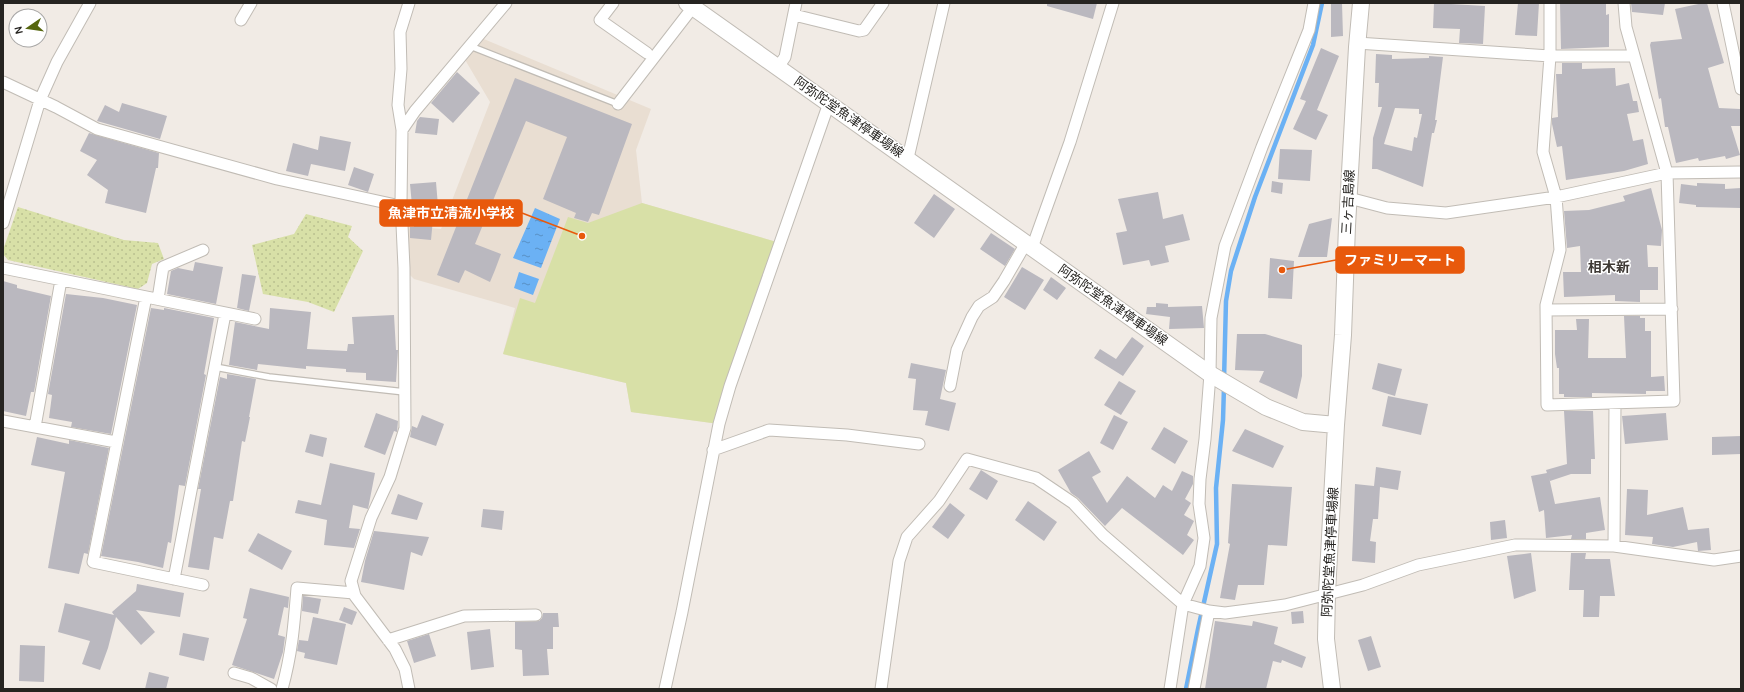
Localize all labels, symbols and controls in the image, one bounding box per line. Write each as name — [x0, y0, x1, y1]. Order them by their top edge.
north arrow — [8, 8, 48, 48]
text: N — [12, 25, 26, 35]
street label: 阿弥陀堂魚津停車場線 — [791, 74, 907, 160]
street label: 三ヶ吉島線 — [1339, 169, 1357, 235]
callout: 魚津市立清流小学校 — [380, 200, 522, 226]
text: 魚津市立清流小学校 — [388, 205, 514, 222]
callout: ファミリーマート — [1336, 247, 1464, 273]
text: ファミリーマート — [1344, 252, 1456, 269]
district label: 相木新 — [1588, 259, 1630, 276]
street label: 阿弥陀堂魚津停車場線 — [1055, 262, 1171, 348]
street label: 阿弥陀堂魚津停車場線 — [1319, 487, 1341, 617]

